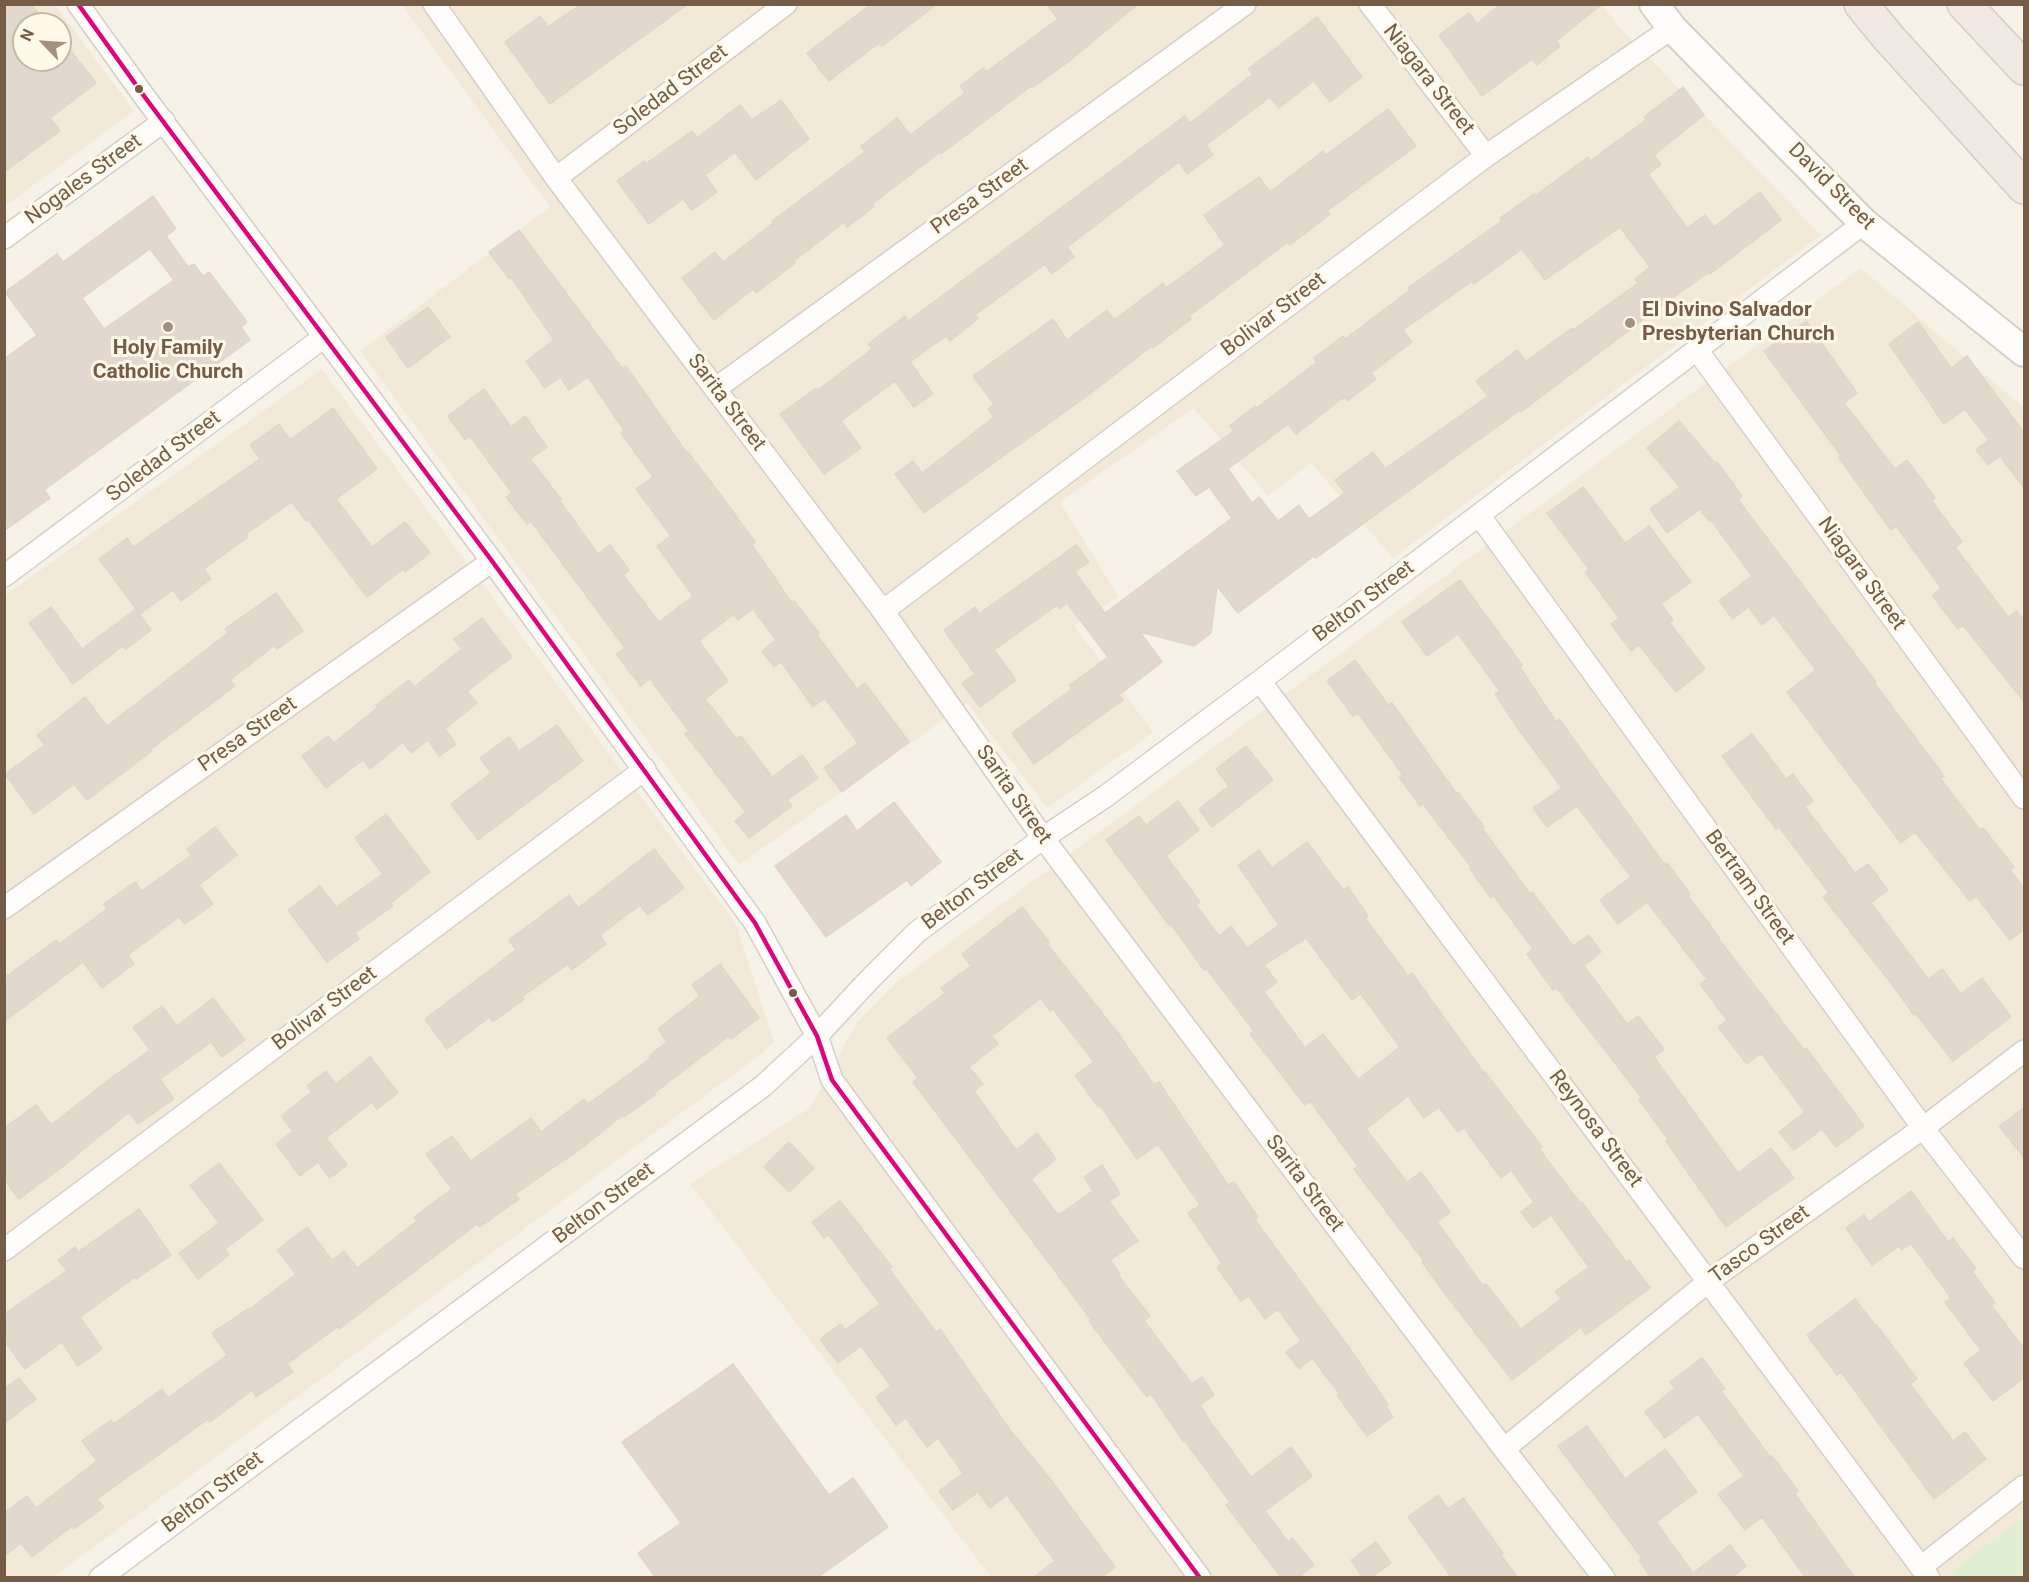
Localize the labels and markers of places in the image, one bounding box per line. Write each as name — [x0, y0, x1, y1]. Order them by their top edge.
unlabelled marker — [133, 83, 145, 95]
place label: El Divino Salvador Presbyterian Church — [1642, 298, 1835, 348]
marker: El Divino Salvador Presbyterian Church — [1623, 316, 1637, 330]
marker: Holy Family Catholic Church — [161, 320, 175, 334]
place label: Holy Family Catholic Church — [93, 336, 243, 386]
unlabelled marker — [787, 987, 799, 999]

